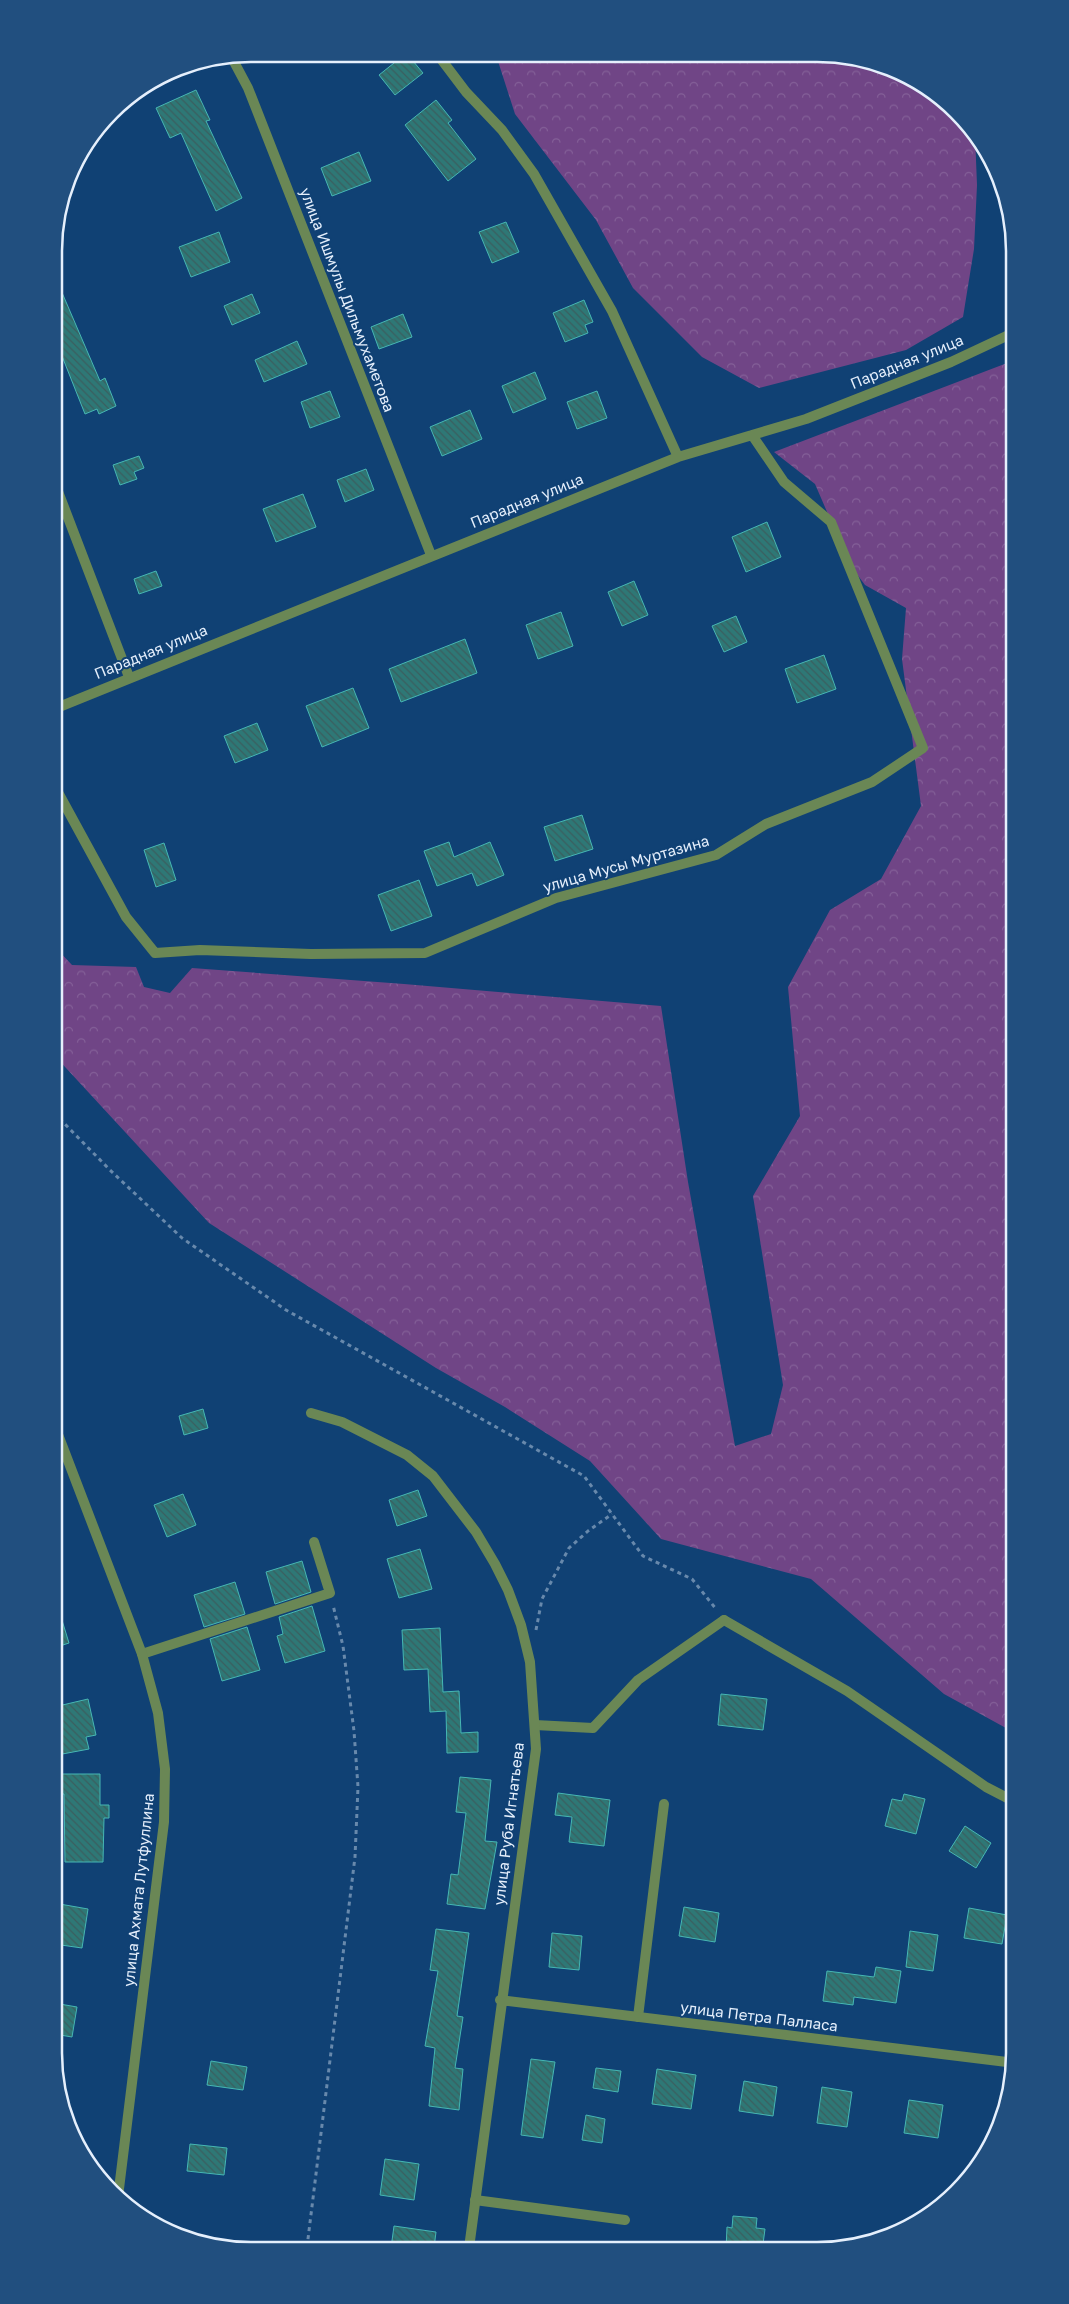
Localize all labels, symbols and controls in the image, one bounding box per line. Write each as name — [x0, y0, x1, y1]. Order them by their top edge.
street label: улица Ишмулы Дильмухаметова — [297, 185, 399, 414]
street label: Парадная улица — [847, 330, 966, 392]
street label: Парадная улица — [467, 469, 586, 531]
street label: Парадная улица — [91, 620, 210, 682]
street label: улица Мусы Муртазина — [541, 831, 711, 895]
street label: улица Руба Игнатьева — [489, 1741, 527, 1906]
street label: улица Ахмата Лутфуллина — [119, 1792, 157, 1988]
street label: улица Петра Палласа — [679, 1997, 839, 2035]

